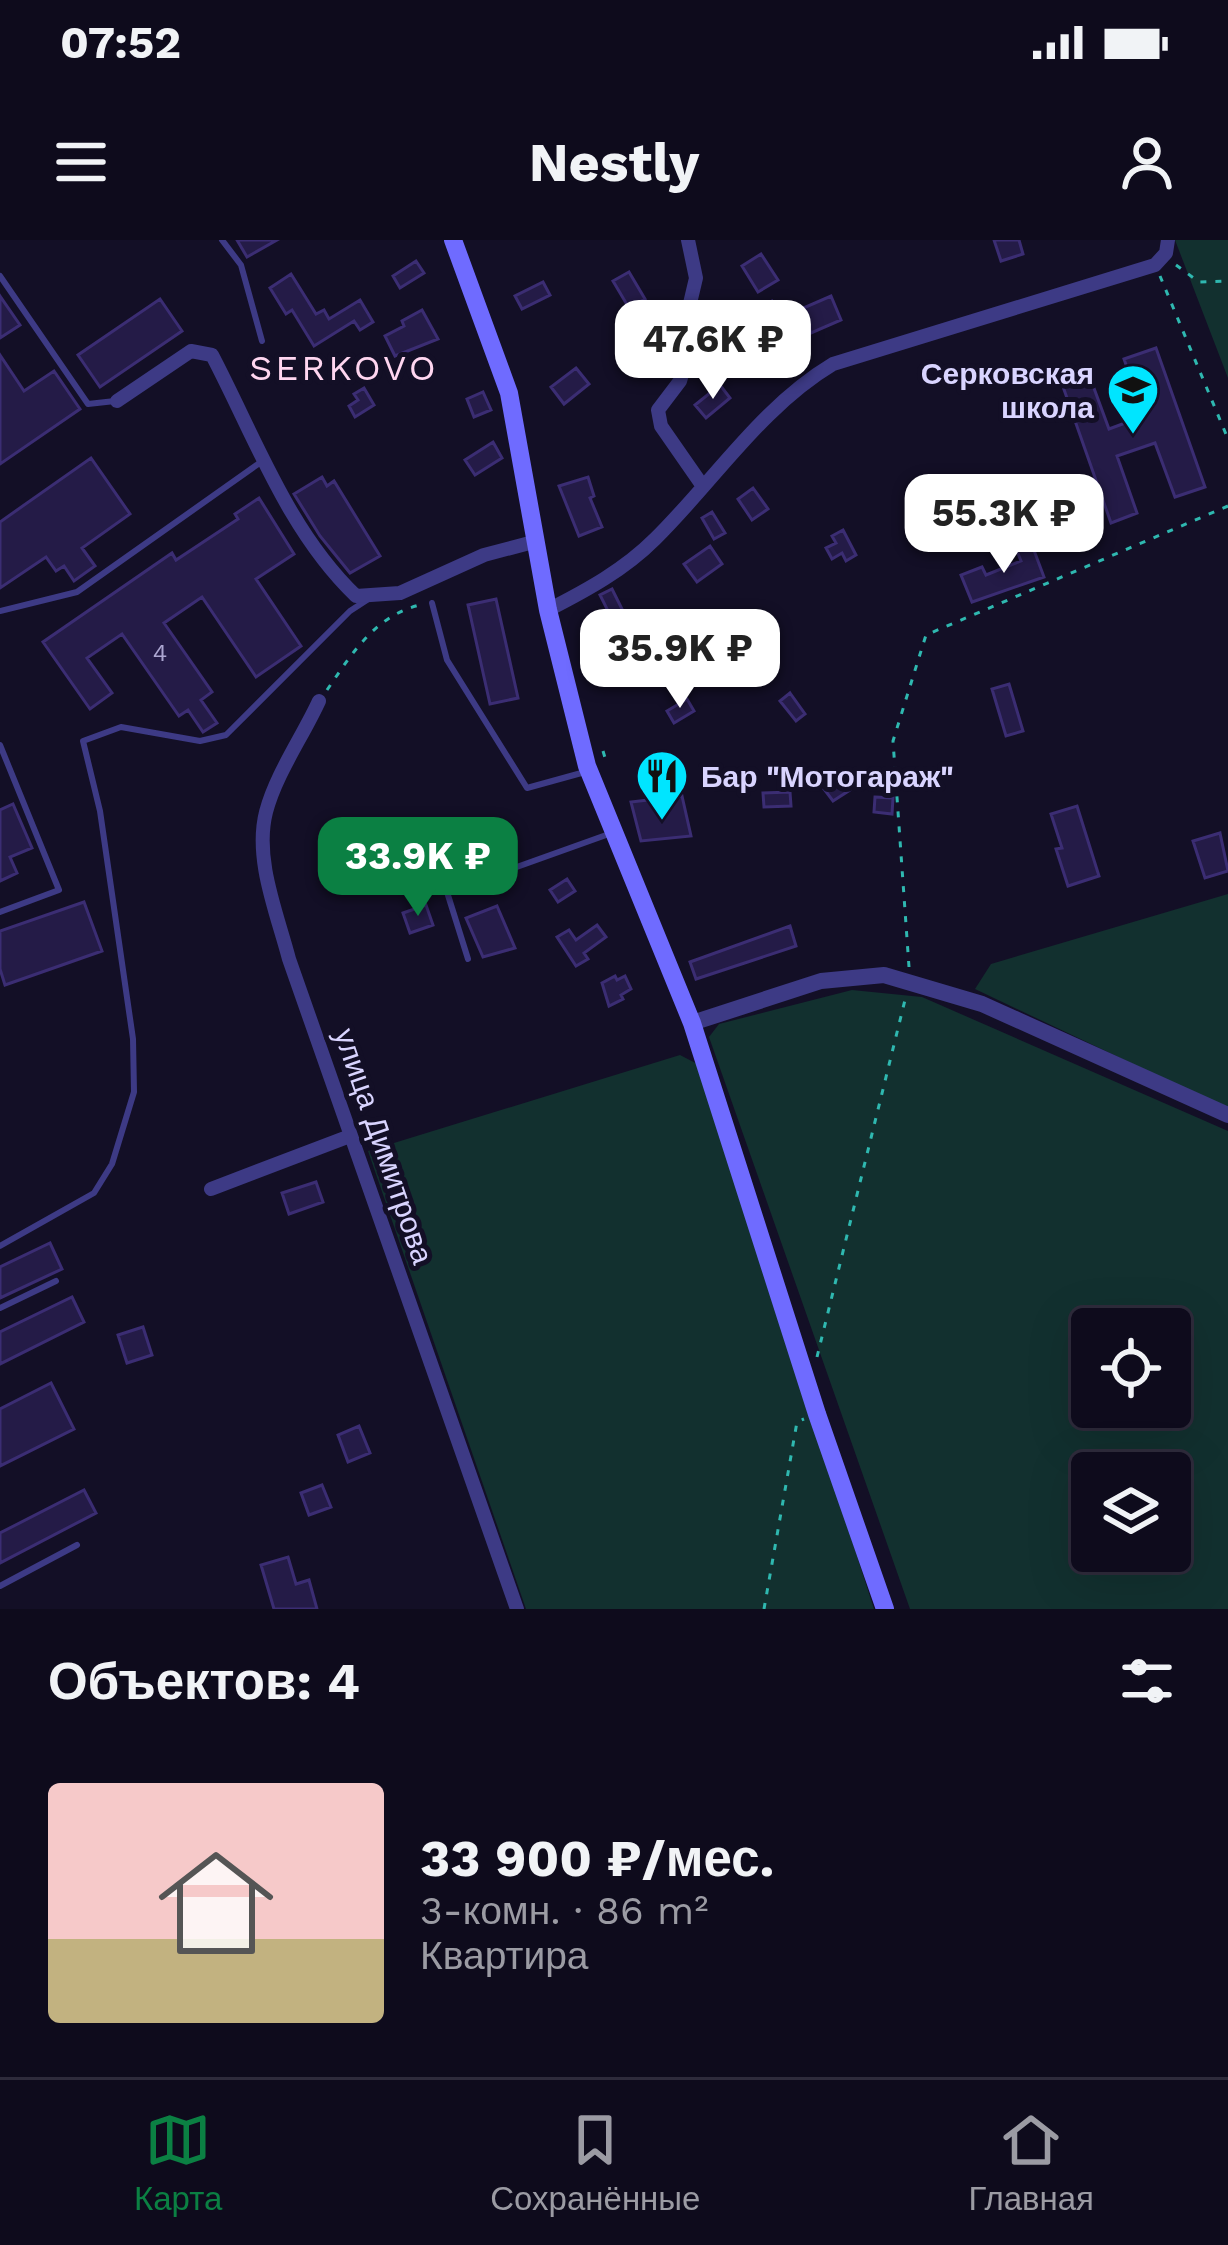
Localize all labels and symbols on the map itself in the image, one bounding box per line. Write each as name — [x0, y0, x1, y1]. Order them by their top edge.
pin: 47.6K ₽ — [602, 300, 824, 402]
district label: SERKOVO — [249, 347, 439, 389]
place label: Серковская школа — [921, 356, 1094, 425]
school or university icon: Серковская школа — [1105, 362, 1161, 436]
pin: 55.3K ₽ — [893, 474, 1115, 576]
pin: 35.9K ₽ — [569, 609, 791, 711]
house number: 4 — [153, 639, 167, 667]
restaurant icon: Бар "Мотогараж" — [634, 748, 690, 822]
place label: Бар "Мотогараж" — [701, 759, 954, 794]
pin: 33.9K ₽ — [307, 817, 529, 919]
street label: улица Димитрова — [327, 1024, 441, 1269]

